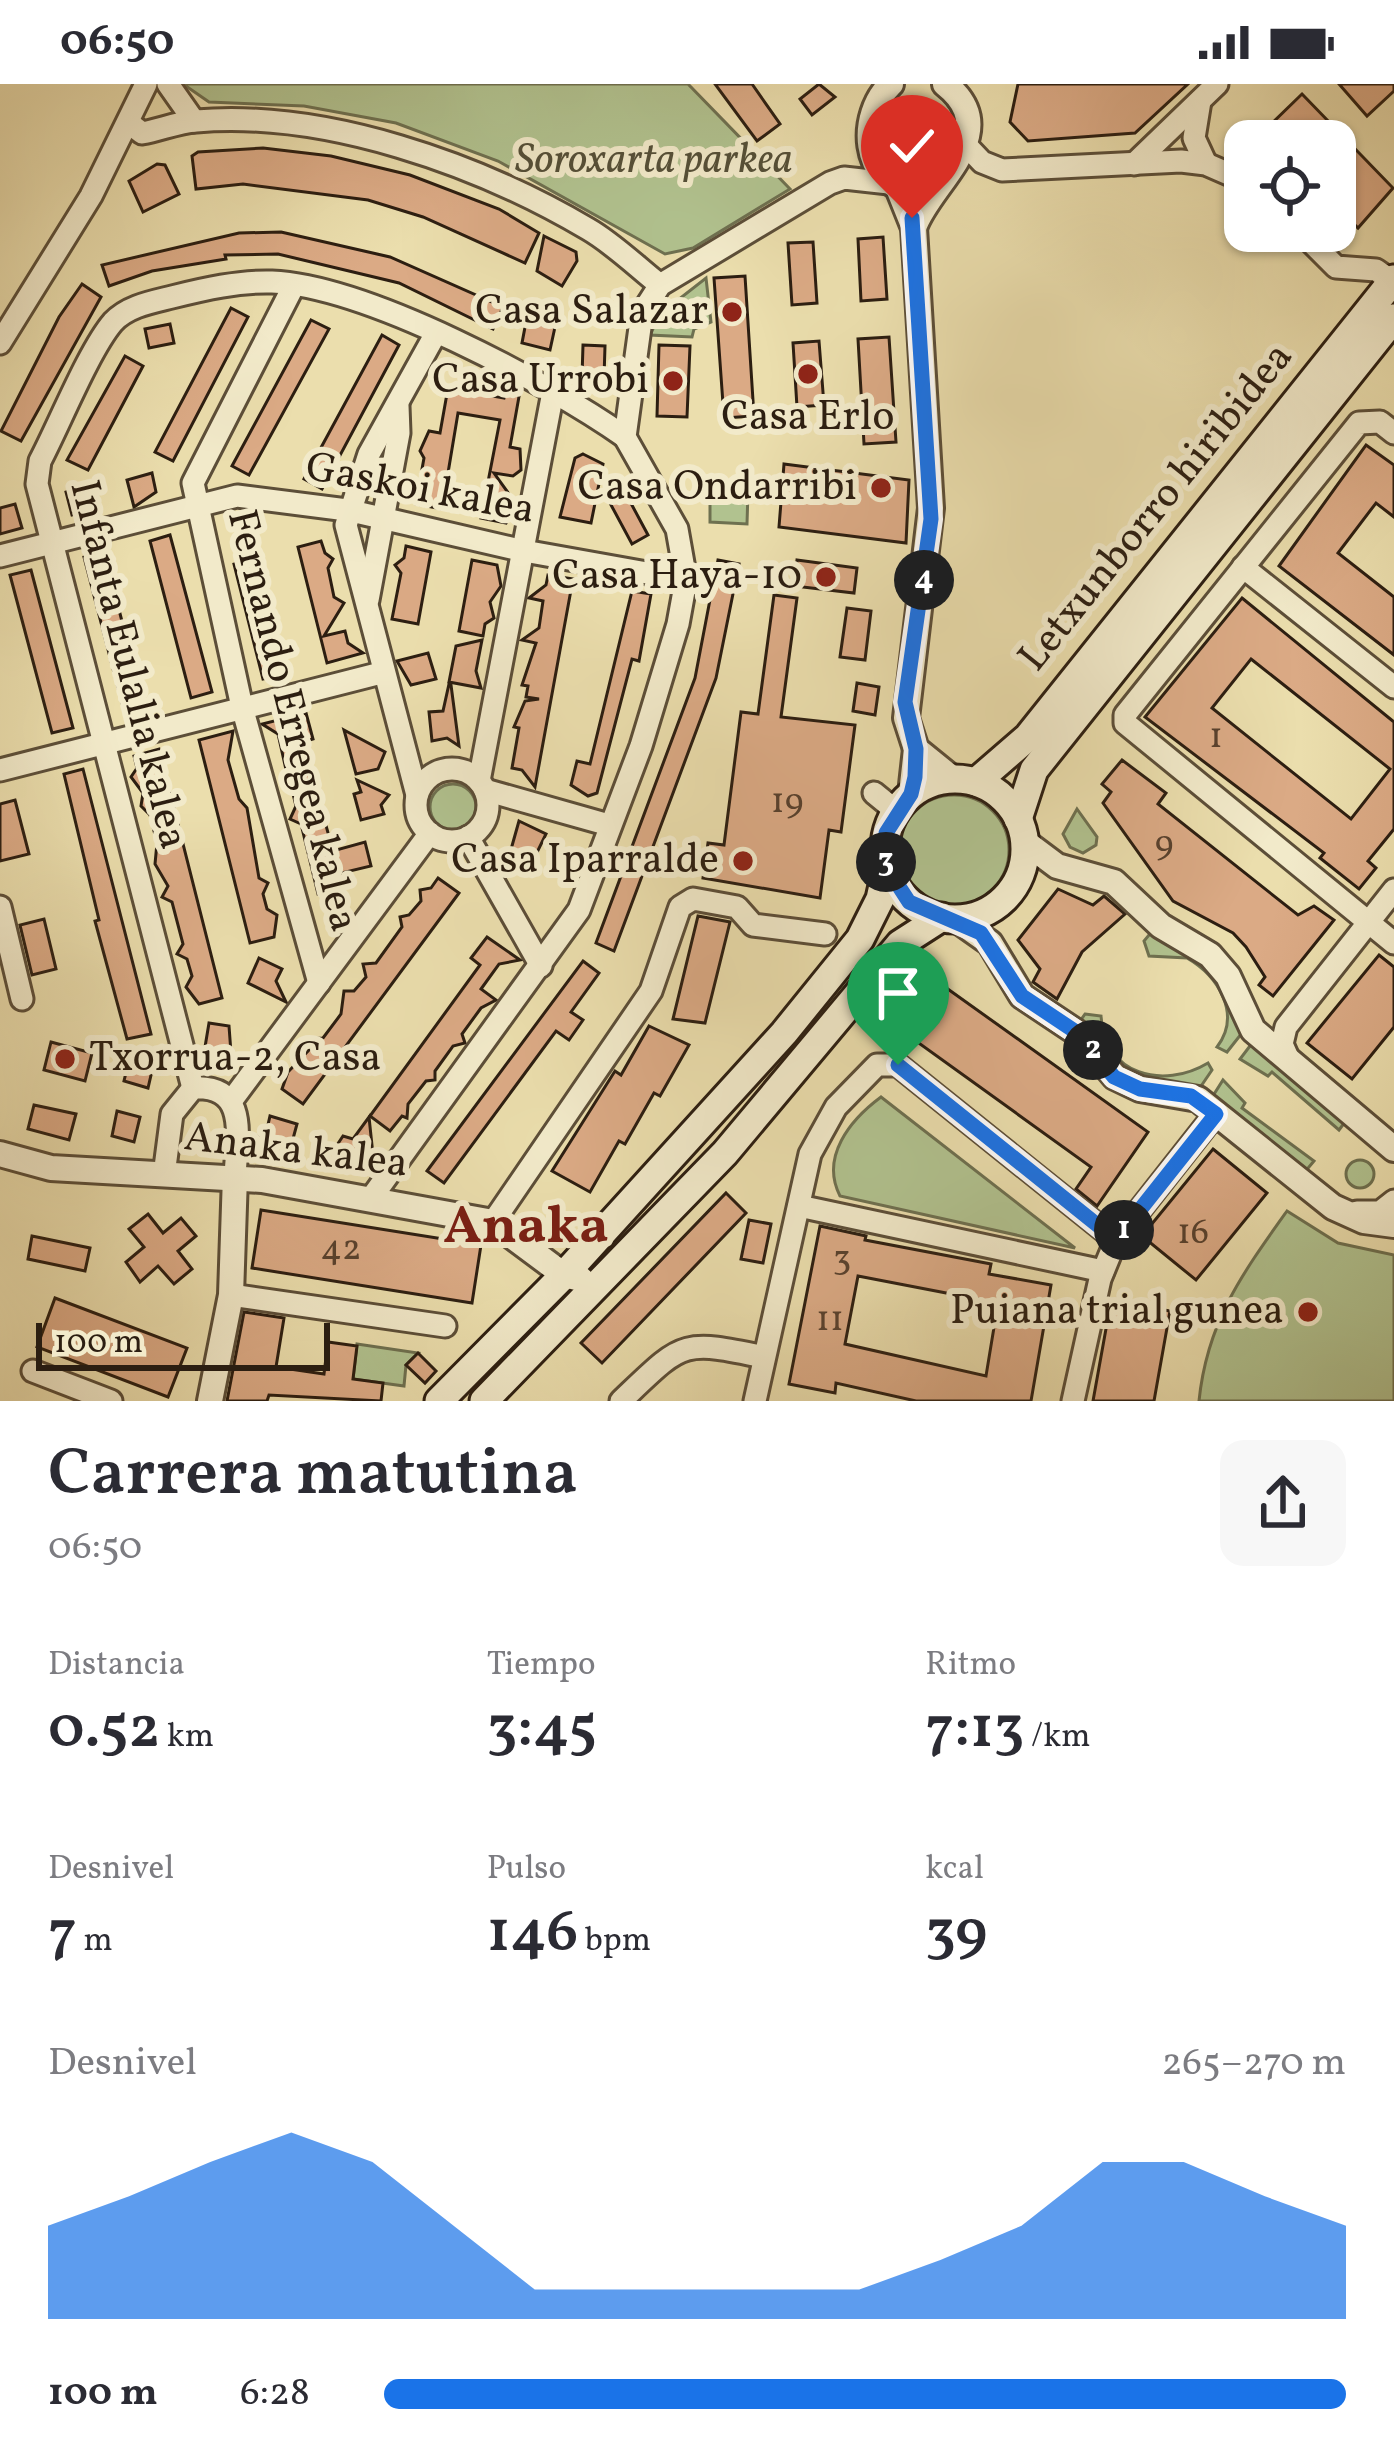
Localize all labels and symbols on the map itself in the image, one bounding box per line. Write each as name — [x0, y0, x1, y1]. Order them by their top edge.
pin — [861, 95, 963, 218]
park label: Soroxarta parkea — [515, 132, 793, 191]
place label: Casa Salazar — [475, 283, 708, 342]
marker: Casa Salazar — [719, 299, 745, 325]
street label: Letxunborro hiribidea — [1006, 331, 1308, 685]
place label: Casa Urrobi — [432, 352, 649, 411]
marker: Casa Erlo — [795, 361, 821, 387]
marker: Casa Urrobi — [660, 368, 686, 394]
place label: Casa Erlo — [721, 389, 895, 448]
street label: Gaskoi kalea — [300, 439, 540, 541]
place label: Casa Ondarribi — [578, 459, 857, 518]
street label: Infanta Eulalia kalea — [53, 474, 201, 856]
marker: Casa Ondarribi — [868, 475, 894, 501]
street label: Fernando Erregea kalea — [210, 504, 372, 938]
place label: Casa Haya-10 — [552, 548, 802, 607]
pin: 4 — [894, 550, 954, 610]
marker: Casa Haya-10 — [813, 564, 839, 590]
house number: 1 — [1209, 713, 1223, 763]
house number: 19 — [771, 778, 803, 828]
house number: 9 — [1155, 820, 1173, 870]
place label: Casa Iparralde — [451, 832, 719, 891]
pin: 3 — [856, 832, 916, 892]
marker: Casa Iparralde — [730, 848, 756, 874]
pin — [847, 942, 949, 1065]
pin: 2 — [1063, 1020, 1123, 1080]
place label: Txorrua-2, Casa — [89, 1030, 381, 1089]
marker: Txorrua-2, Casa — [52, 1046, 78, 1072]
street label: Anaka kalea — [181, 1109, 411, 1195]
district label: Anaka — [443, 1191, 609, 1266]
pin: 1 — [1094, 1200, 1154, 1260]
house number: 16 — [1177, 1209, 1209, 1259]
house number: 42 — [321, 1225, 361, 1275]
house number: 3 — [833, 1235, 851, 1285]
place label: Puiana trial gunea — [950, 1283, 1284, 1342]
house number: 11 — [816, 1296, 844, 1346]
marker: Puiana trial gunea — [1295, 1299, 1321, 1325]
scale bar — [36, 1317, 330, 1370]

